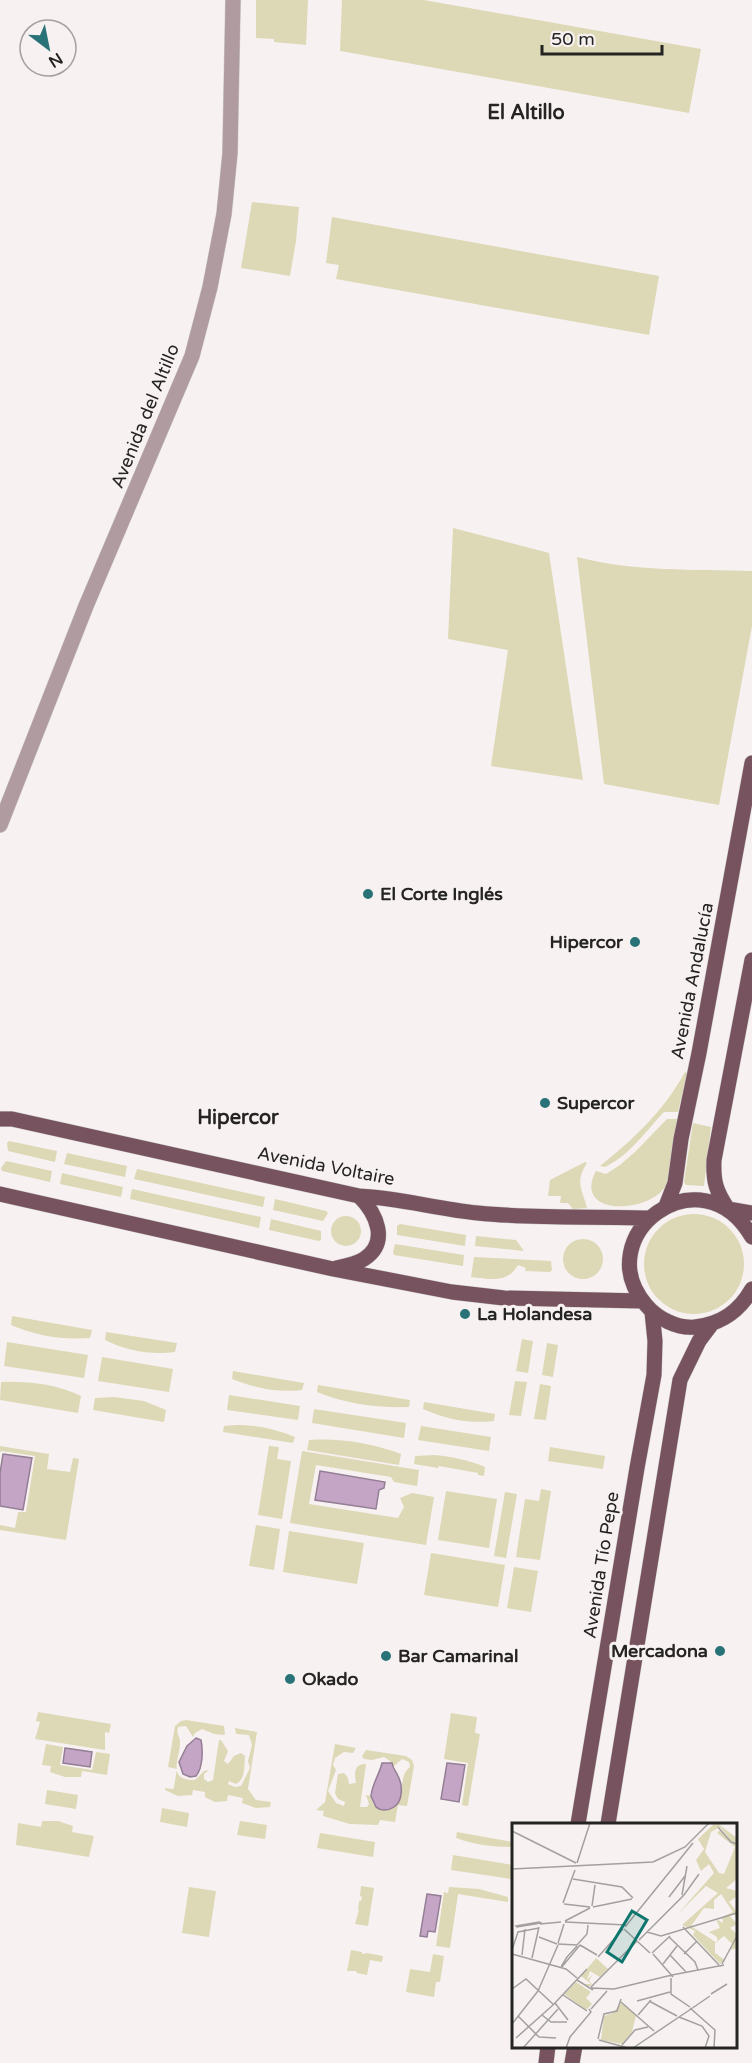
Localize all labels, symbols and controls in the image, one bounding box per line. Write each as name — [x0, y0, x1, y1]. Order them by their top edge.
north arrow — [18, 18, 78, 78]
scale bar — [542, 18, 662, 56]
text: 50 m — [551, 28, 595, 50]
text: N — [45, 48, 66, 72]
district label: El Altillo — [487, 101, 565, 125]
street label: Avenida del Altillo — [106, 341, 184, 491]
place label: El Corte Inglés — [380, 883, 503, 905]
marker: El Corte Inglés — [361, 887, 375, 901]
street label: Avenida Andalucía — [666, 901, 718, 1061]
place label: Hipercor — [550, 931, 624, 953]
marker: Hipercor — [628, 935, 642, 949]
place label: Supercor — [557, 1092, 636, 1114]
marker: Supercor — [538, 1096, 552, 1110]
district label: Hipercor — [197, 1106, 279, 1130]
street label: Avenida Voltaire — [256, 1142, 396, 1190]
place label: La Holandesa — [477, 1303, 592, 1325]
marker: La Holandesa — [458, 1307, 472, 1321]
street label: Avenida Tío Pepe — [579, 1490, 623, 1640]
place label: Mercadona — [611, 1640, 708, 1662]
marker: Mercadona — [713, 1644, 727, 1658]
place label: Bar Camarinal — [398, 1645, 518, 1667]
marker: Bar Camarinal — [379, 1649, 393, 1663]
place label: Okado — [302, 1668, 359, 1690]
marker: Okado — [283, 1672, 297, 1686]
inset map — [512, 1823, 737, 2048]

